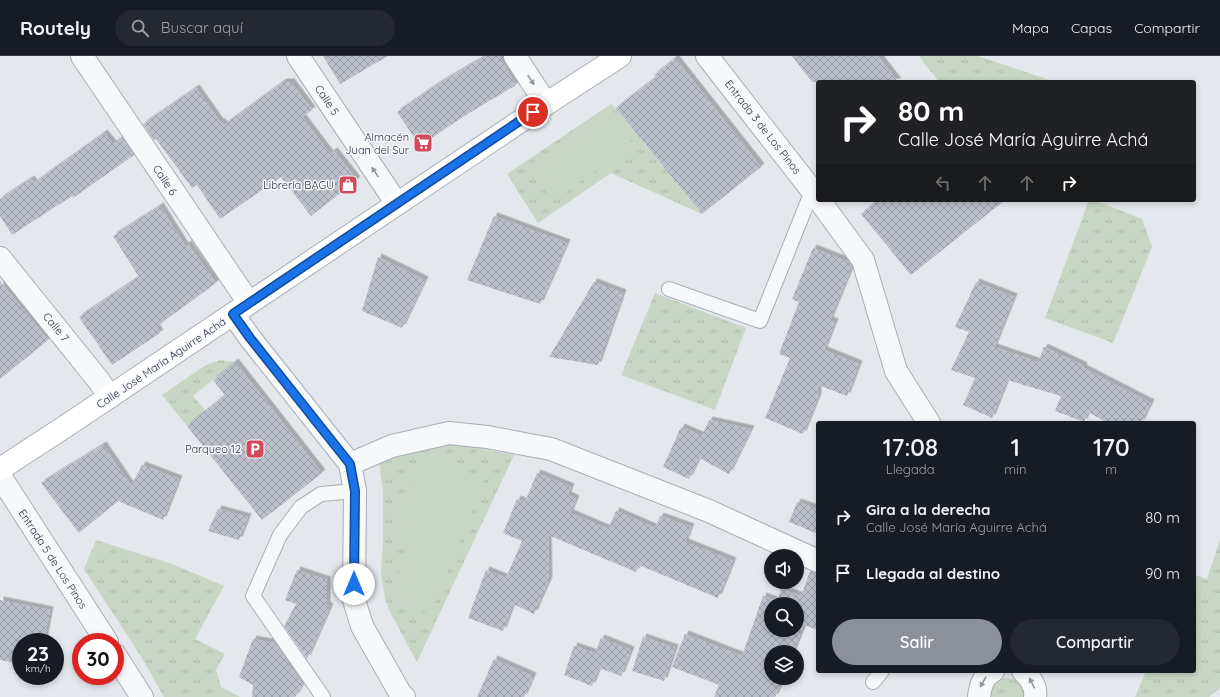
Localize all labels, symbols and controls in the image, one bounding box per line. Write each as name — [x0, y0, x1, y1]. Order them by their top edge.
search box — [115, 10, 395, 46]
text: Routely — [20, 16, 91, 40]
icon: search — [129, 17, 151, 39]
text: Buscar aquí — [161, 18, 243, 37]
text: Mapa — [1012, 19, 1049, 37]
text: Capas — [1071, 19, 1112, 37]
text: Compartir — [1134, 19, 1200, 37]
one-way arrow — [527, 74, 534, 86]
street label: Entrada 3 de Los Pinos — [722, 77, 804, 177]
street label: Calle 5 — [312, 82, 342, 118]
text: 80 m — [898, 93, 964, 128]
pin — [516, 95, 550, 129]
icon: right — [832, 96, 884, 148]
icon: arrive — [522, 101, 544, 123]
text: Calle José María Aguirre Achá — [898, 128, 1148, 151]
place label: Almacén Juan del Sur — [345, 130, 410, 157]
supermarket icon: Almacén Juan del Sur — [412, 132, 434, 154]
street label: Calle 6 — [150, 162, 180, 198]
one-way arrow — [371, 166, 379, 177]
icon: left — [932, 172, 954, 194]
icon: ahead — [974, 172, 996, 194]
icon: ahead — [1016, 172, 1038, 194]
icon: right — [1058, 172, 1080, 194]
shop icon: Librería BAGU — [337, 174, 359, 196]
place label: Librería BAGU — [263, 178, 334, 192]
street label: Calle 7 — [40, 310, 72, 345]
street label: Calle José María Aguirre Achá — [94, 314, 228, 412]
text: 17:08 — [882, 432, 938, 462]
text: 1 — [1011, 432, 1020, 462]
text: 170 — [1093, 432, 1130, 462]
parking icon: Parqueo 12 — [244, 438, 266, 460]
place label: Parqueo 12 — [185, 442, 241, 456]
text: Llegada — [886, 461, 935, 477]
text: min — [1004, 461, 1027, 477]
text: m — [1105, 461, 1117, 477]
text: Gira a la derecha — [866, 500, 991, 519]
icon: right — [832, 506, 854, 528]
street label: Entrada 5 de Los Pinos — [16, 507, 90, 611]
text: 80 m — [1145, 508, 1180, 527]
text: Calle José María Aguirre Achá — [866, 519, 1047, 535]
map controls — [764, 549, 804, 685]
button: sound — [764, 549, 804, 589]
icon: arrive — [832, 562, 854, 584]
position arrow — [333, 563, 375, 605]
text: Llegada al destino — [866, 564, 1000, 583]
text: 90 m — [1145, 564, 1180, 583]
button: search — [764, 597, 804, 637]
button: Salir — [832, 619, 1002, 665]
button: Compartir — [1010, 619, 1180, 665]
speed limit sign: 30 — [72, 633, 124, 685]
text: 23 — [27, 641, 49, 666]
button: layers — [764, 645, 804, 685]
text: km/h — [25, 662, 51, 675]
one-way arrow — [980, 676, 986, 688]
one-way arrow — [1029, 677, 1035, 689]

